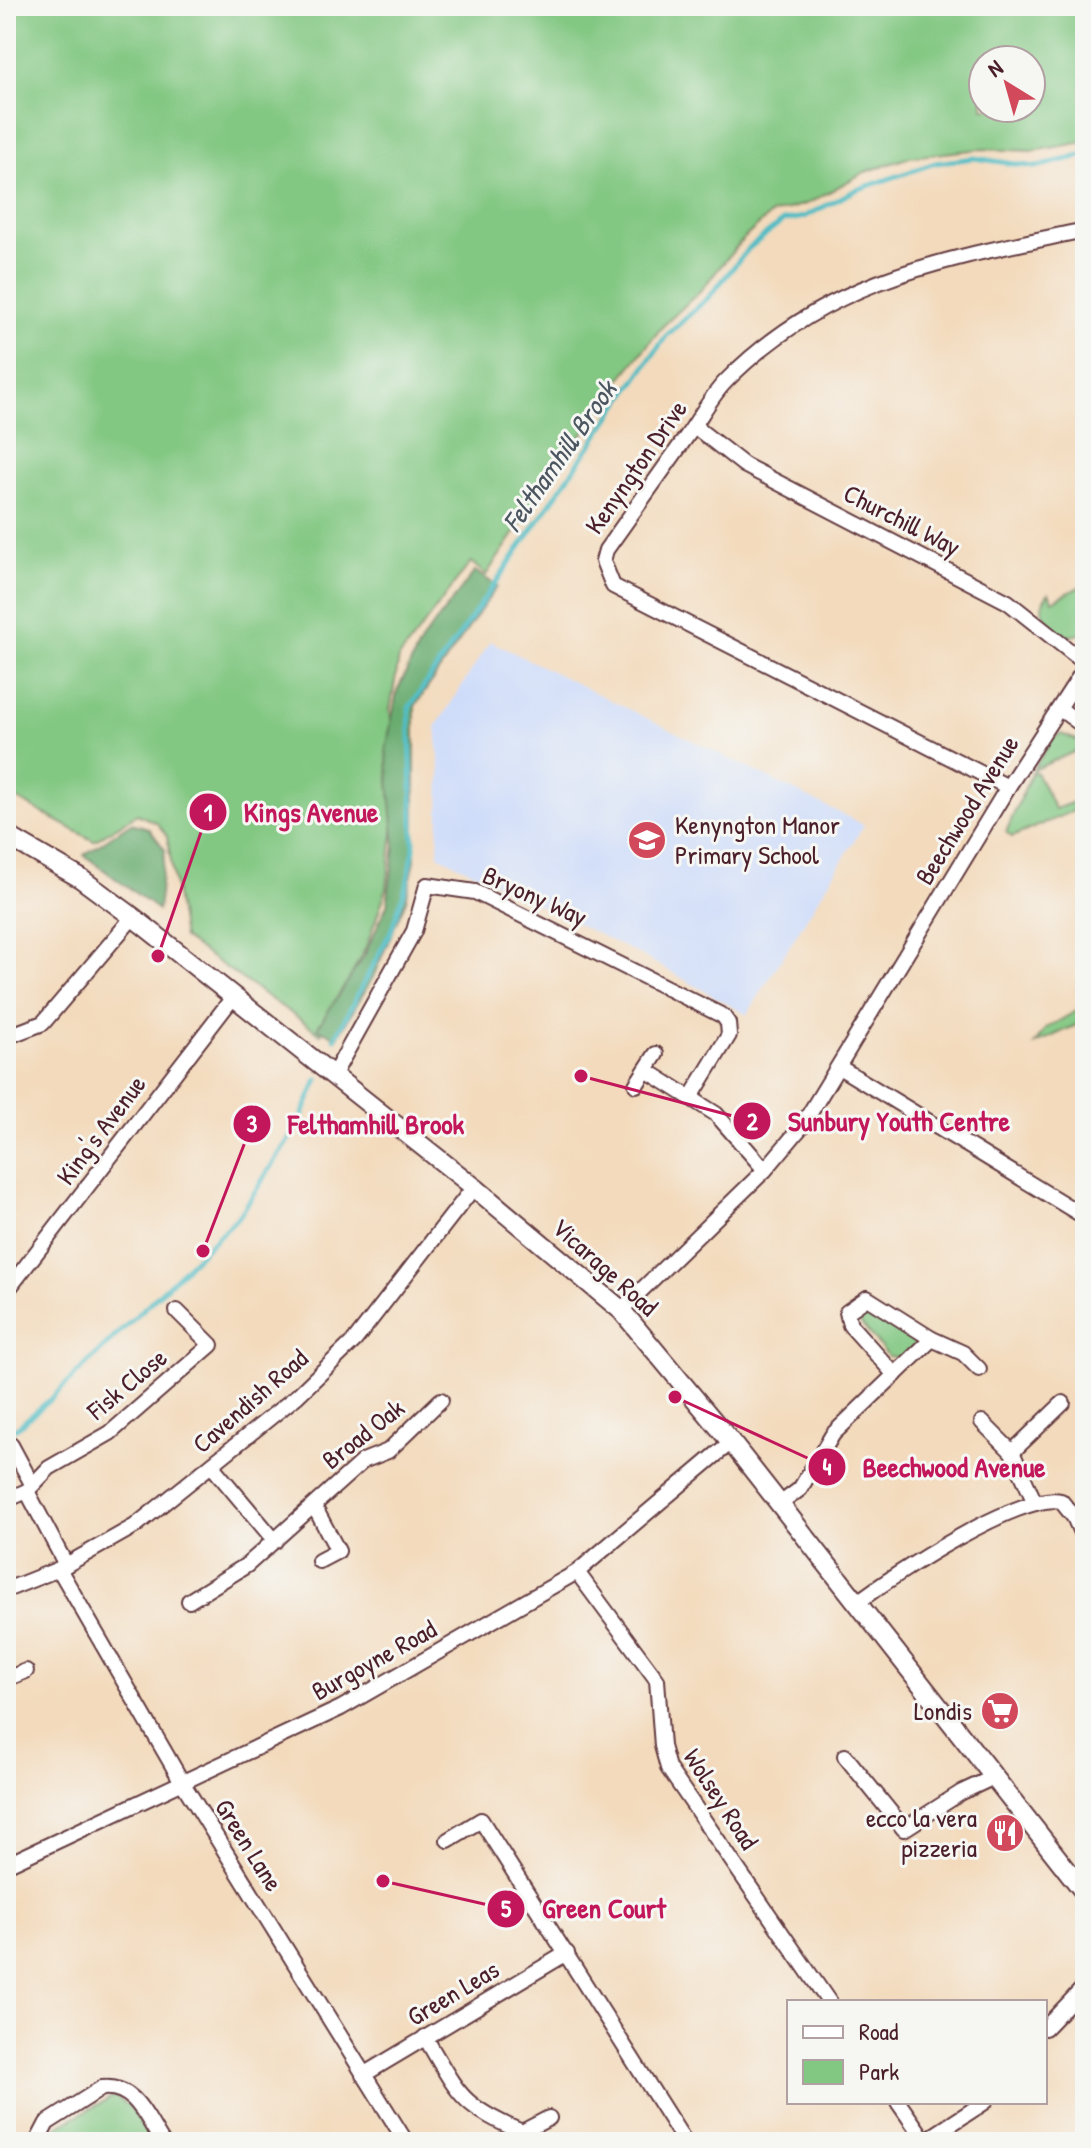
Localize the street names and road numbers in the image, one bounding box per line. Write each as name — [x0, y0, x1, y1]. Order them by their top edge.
street label: Kenyngton Drive — [576, 393, 695, 541]
street label: Churchill Way — [838, 475, 967, 564]
street label: Beechwood Avenue — [907, 728, 1026, 891]
street label: Bryony Way — [478, 857, 593, 934]
street label: King's Avenue — [48, 1068, 153, 1192]
street label: Vicarage Road — [545, 1210, 666, 1324]
street label: Fisk Close — [79, 1340, 174, 1428]
street label: Cavendish Road — [184, 1341, 315, 1461]
street label: Broad Oak — [314, 1390, 411, 1477]
street label: Burgoyne Road — [305, 1611, 442, 1708]
street label: Wolsey Road — [676, 1742, 767, 1856]
street label: Green Lane — [207, 1792, 292, 1898]
street label: Green Leas — [400, 1952, 505, 2034]

